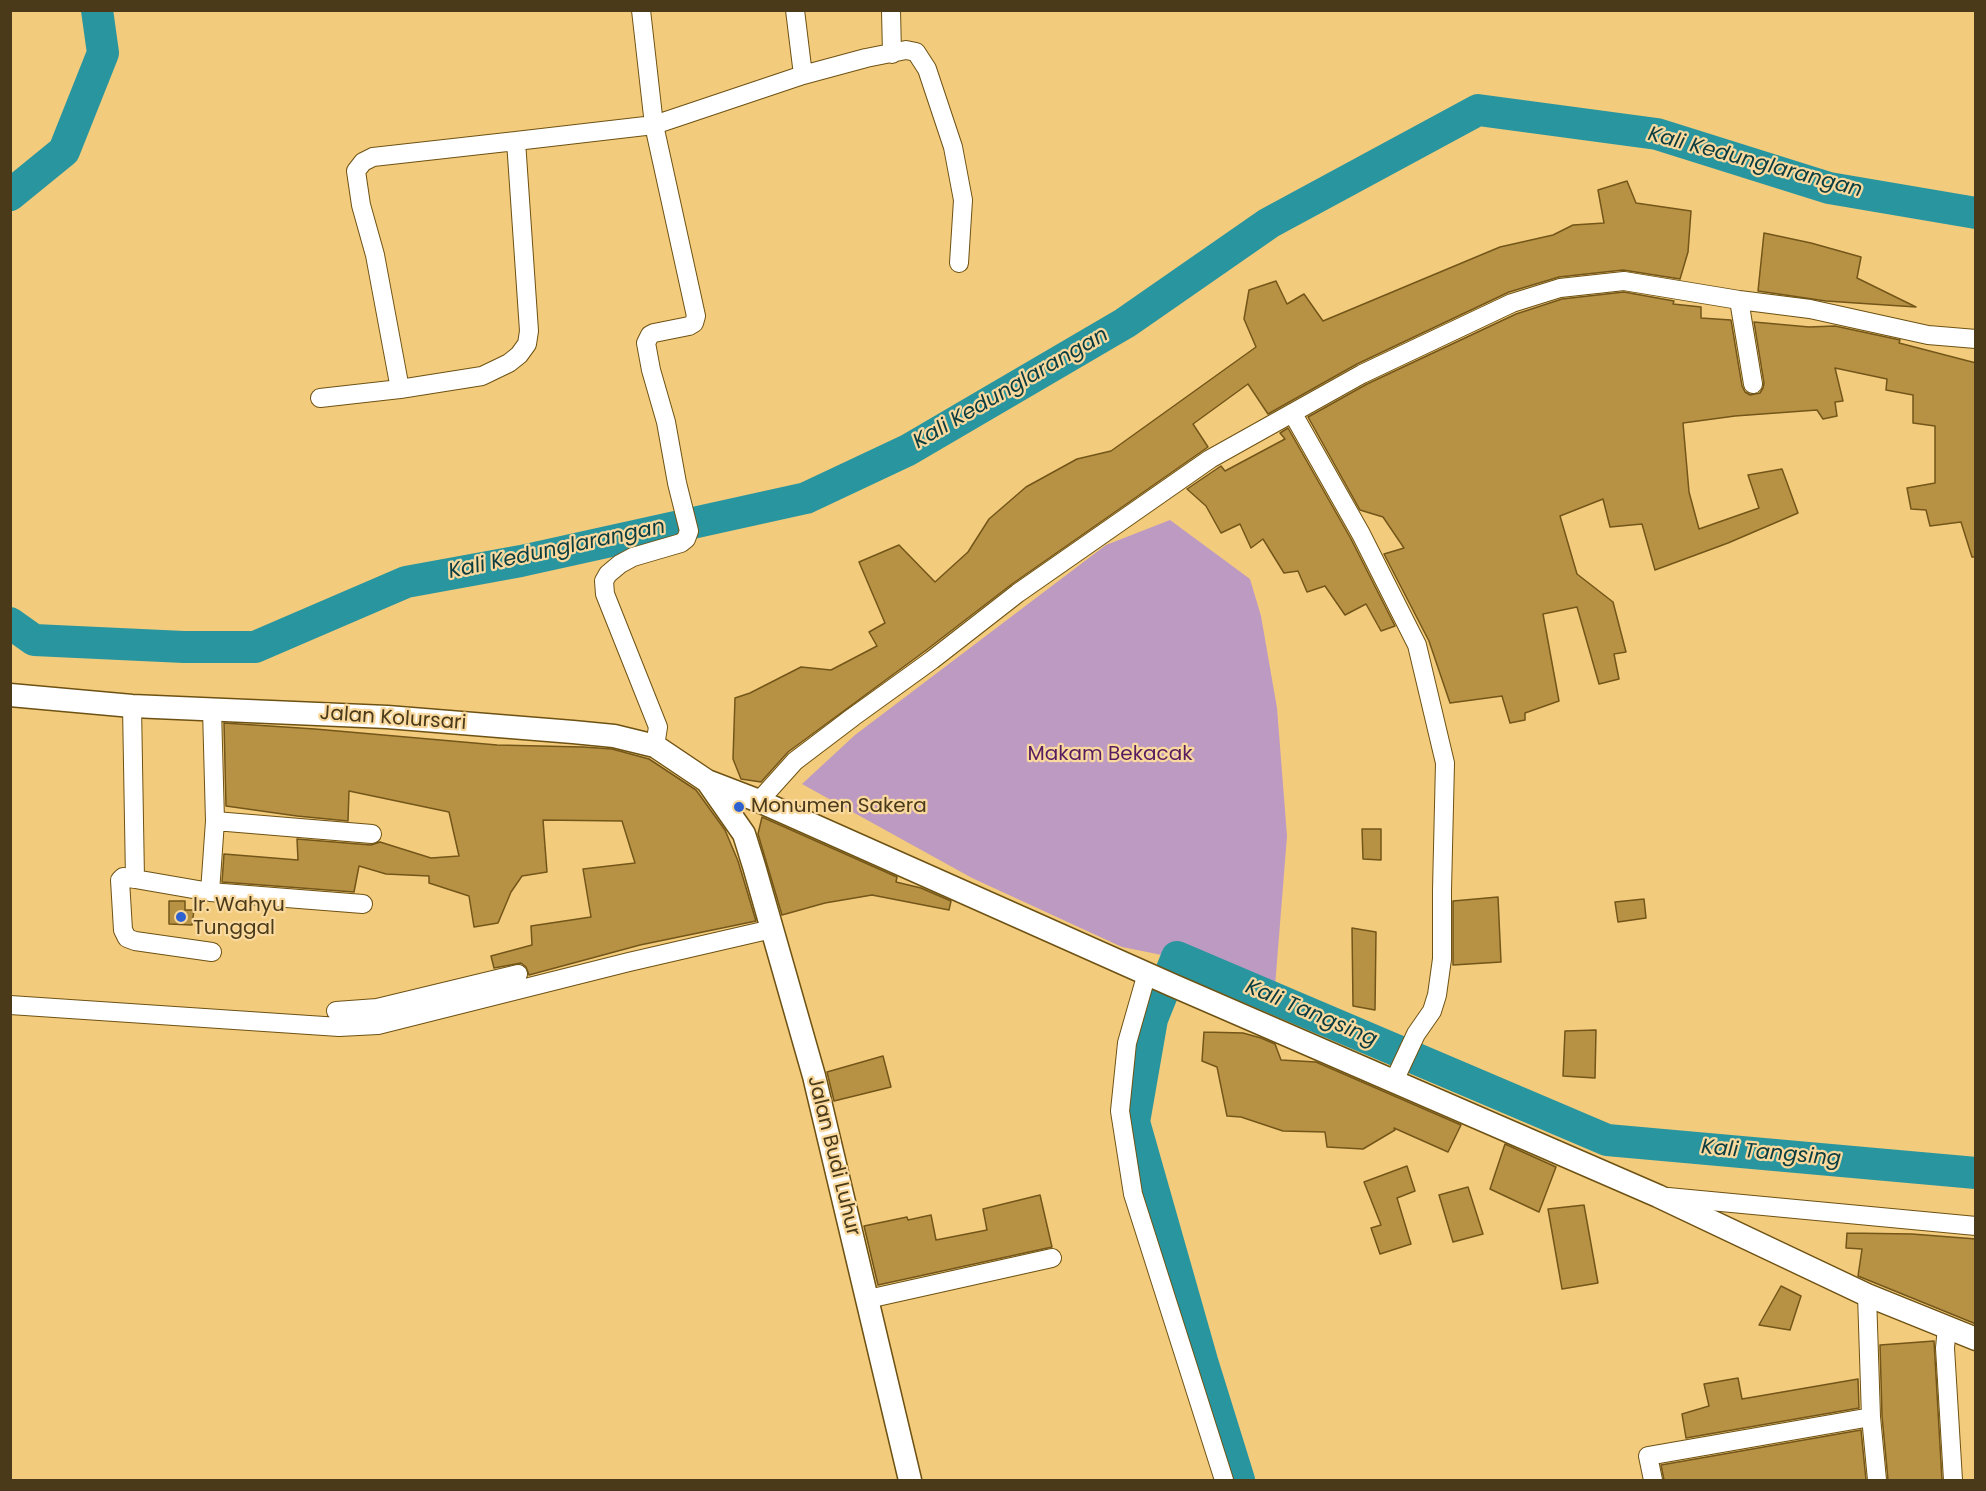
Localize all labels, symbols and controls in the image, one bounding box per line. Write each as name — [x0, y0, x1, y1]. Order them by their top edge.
water label: Kali Kedunglarangan — [1645, 122, 1865, 204]
water label: Kali Kedunglarangan — [909, 323, 1113, 455]
water label: Kali Kedunglarangan — [446, 515, 668, 585]
street label: Jalan Kolursari — [319, 702, 467, 736]
park label: Makam Bekacak — [1028, 743, 1192, 767]
place label: Monumen Sakera — [751, 795, 927, 819]
marker: Monumen Sakera — [732, 800, 746, 814]
place label: Ir. Wahyu Tunggal — [193, 894, 285, 941]
marker: Ir. Wahyu Tunggal — [174, 910, 188, 924]
water label: Kali Tangsing — [1241, 975, 1381, 1053]
street label: Jalan Budi Luhur — [802, 1074, 864, 1238]
water label: Kali Tangsing — [1700, 1135, 1842, 1173]

